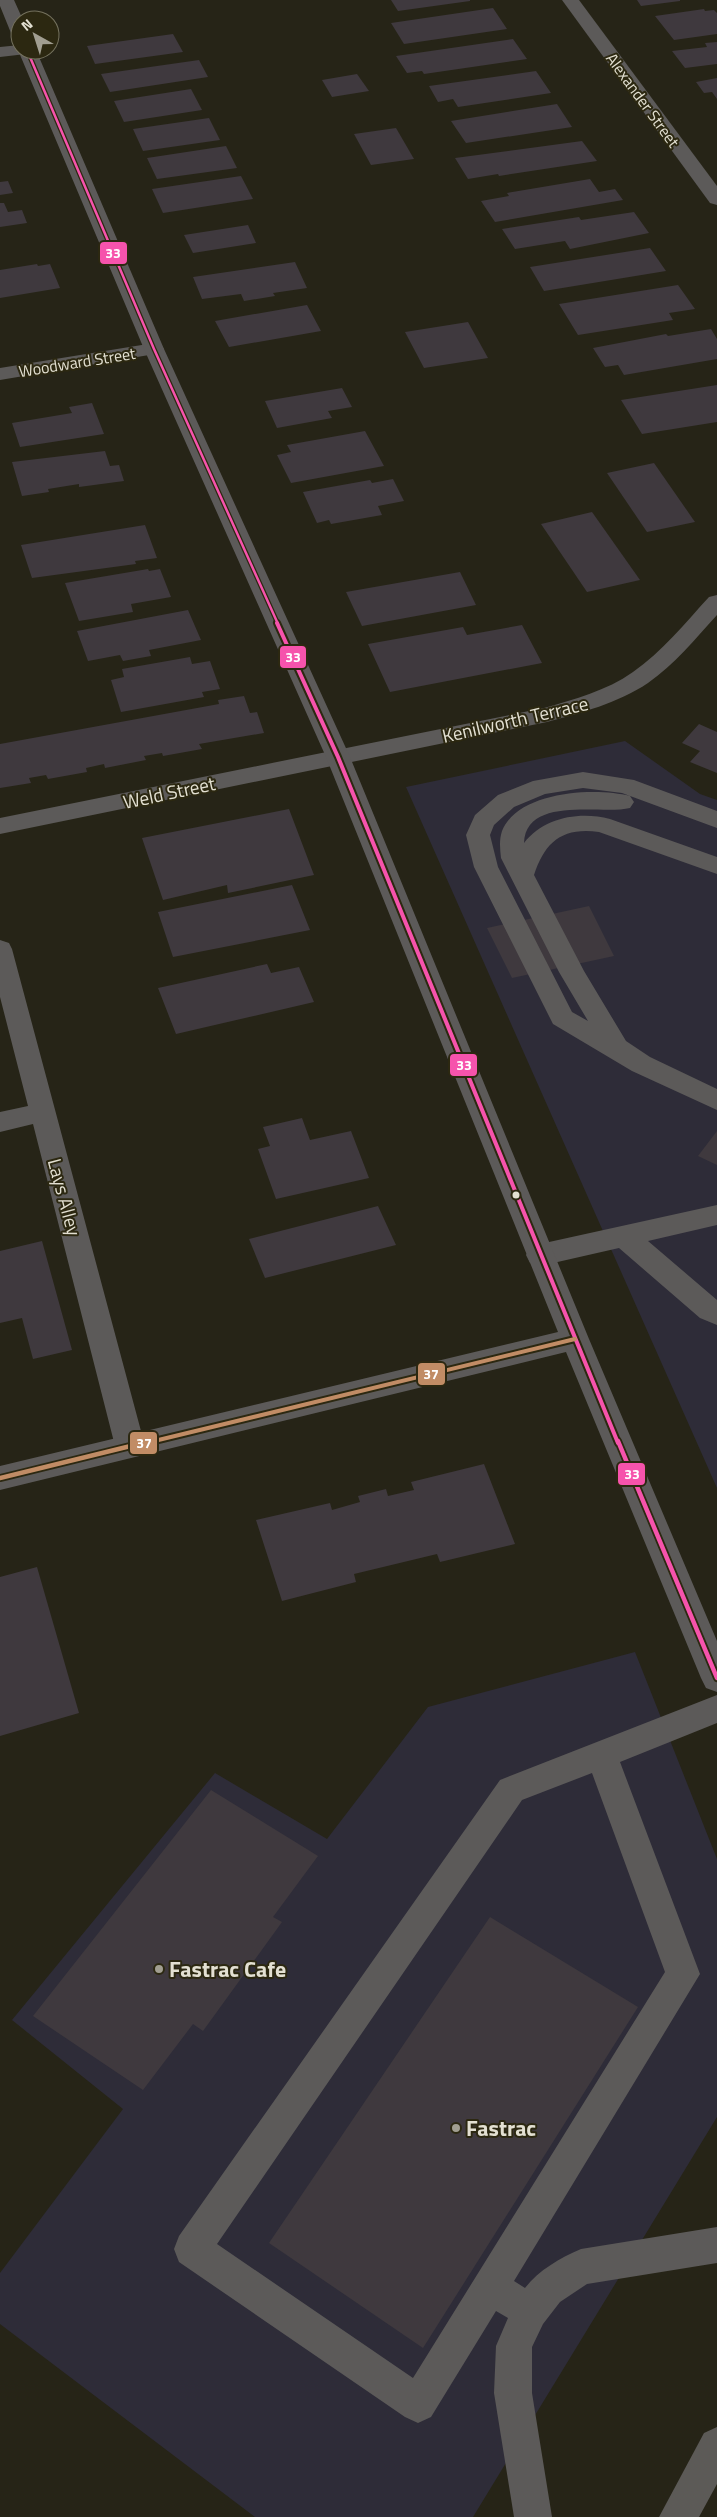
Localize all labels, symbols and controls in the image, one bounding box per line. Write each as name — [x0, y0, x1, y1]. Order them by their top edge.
north arrow — [10, 10, 60, 60]
text: N — [16, 13, 37, 36]
street label: Alexander Street — [600, 48, 686, 153]
line badge: 33 — [99, 241, 128, 265]
text: 33 — [105, 242, 121, 263]
street label: Woodward Street — [17, 341, 137, 383]
line badge: 33 — [279, 645, 307, 669]
text: 33 — [285, 646, 301, 667]
street label: Kenilworth Terrace — [439, 688, 591, 750]
street label: Weld Street — [120, 768, 218, 816]
line badge: 33 — [449, 1053, 478, 1077]
text: 33 — [456, 1054, 472, 1075]
street label: Lays Alley — [41, 1155, 89, 1239]
unlabelled marker — [511, 1190, 521, 1200]
line badge: 37 — [417, 1362, 446, 1386]
text: 37 — [423, 1363, 439, 1384]
line badge: 37 — [129, 1431, 158, 1455]
text: 37 — [136, 1432, 152, 1453]
line badge: 33 — [617, 1462, 646, 1486]
text: 33 — [624, 1463, 640, 1484]
place label: Fastrac Cafe — [169, 1952, 286, 1986]
marker: Fastrac Cafe — [153, 1963, 165, 1975]
place label: Fastrac — [466, 2111, 536, 2145]
marker: Fastrac — [450, 2122, 462, 2134]

